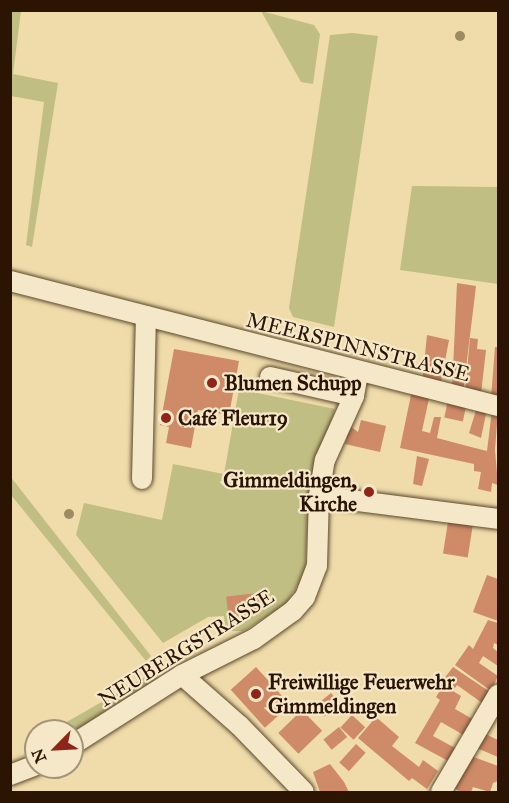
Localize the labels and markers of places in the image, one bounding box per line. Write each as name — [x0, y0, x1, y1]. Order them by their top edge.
place label: Blumen Schupp — [224, 370, 362, 396]
marker: Blumen Schupp — [205, 376, 219, 390]
place label: Café Fleur19 — [178, 405, 288, 431]
marker: Café Fleur19 — [159, 411, 173, 425]
place label: Gimmeldingen, Kirche — [223, 467, 357, 517]
marker: Gimmeldingen, Kirche — [362, 485, 376, 499]
place label: Freiwillige Feuerwehr Gimmeldingen — [268, 669, 455, 719]
marker: Freiwillige Feuerwehr Gimmeldingen — [249, 687, 263, 701]

